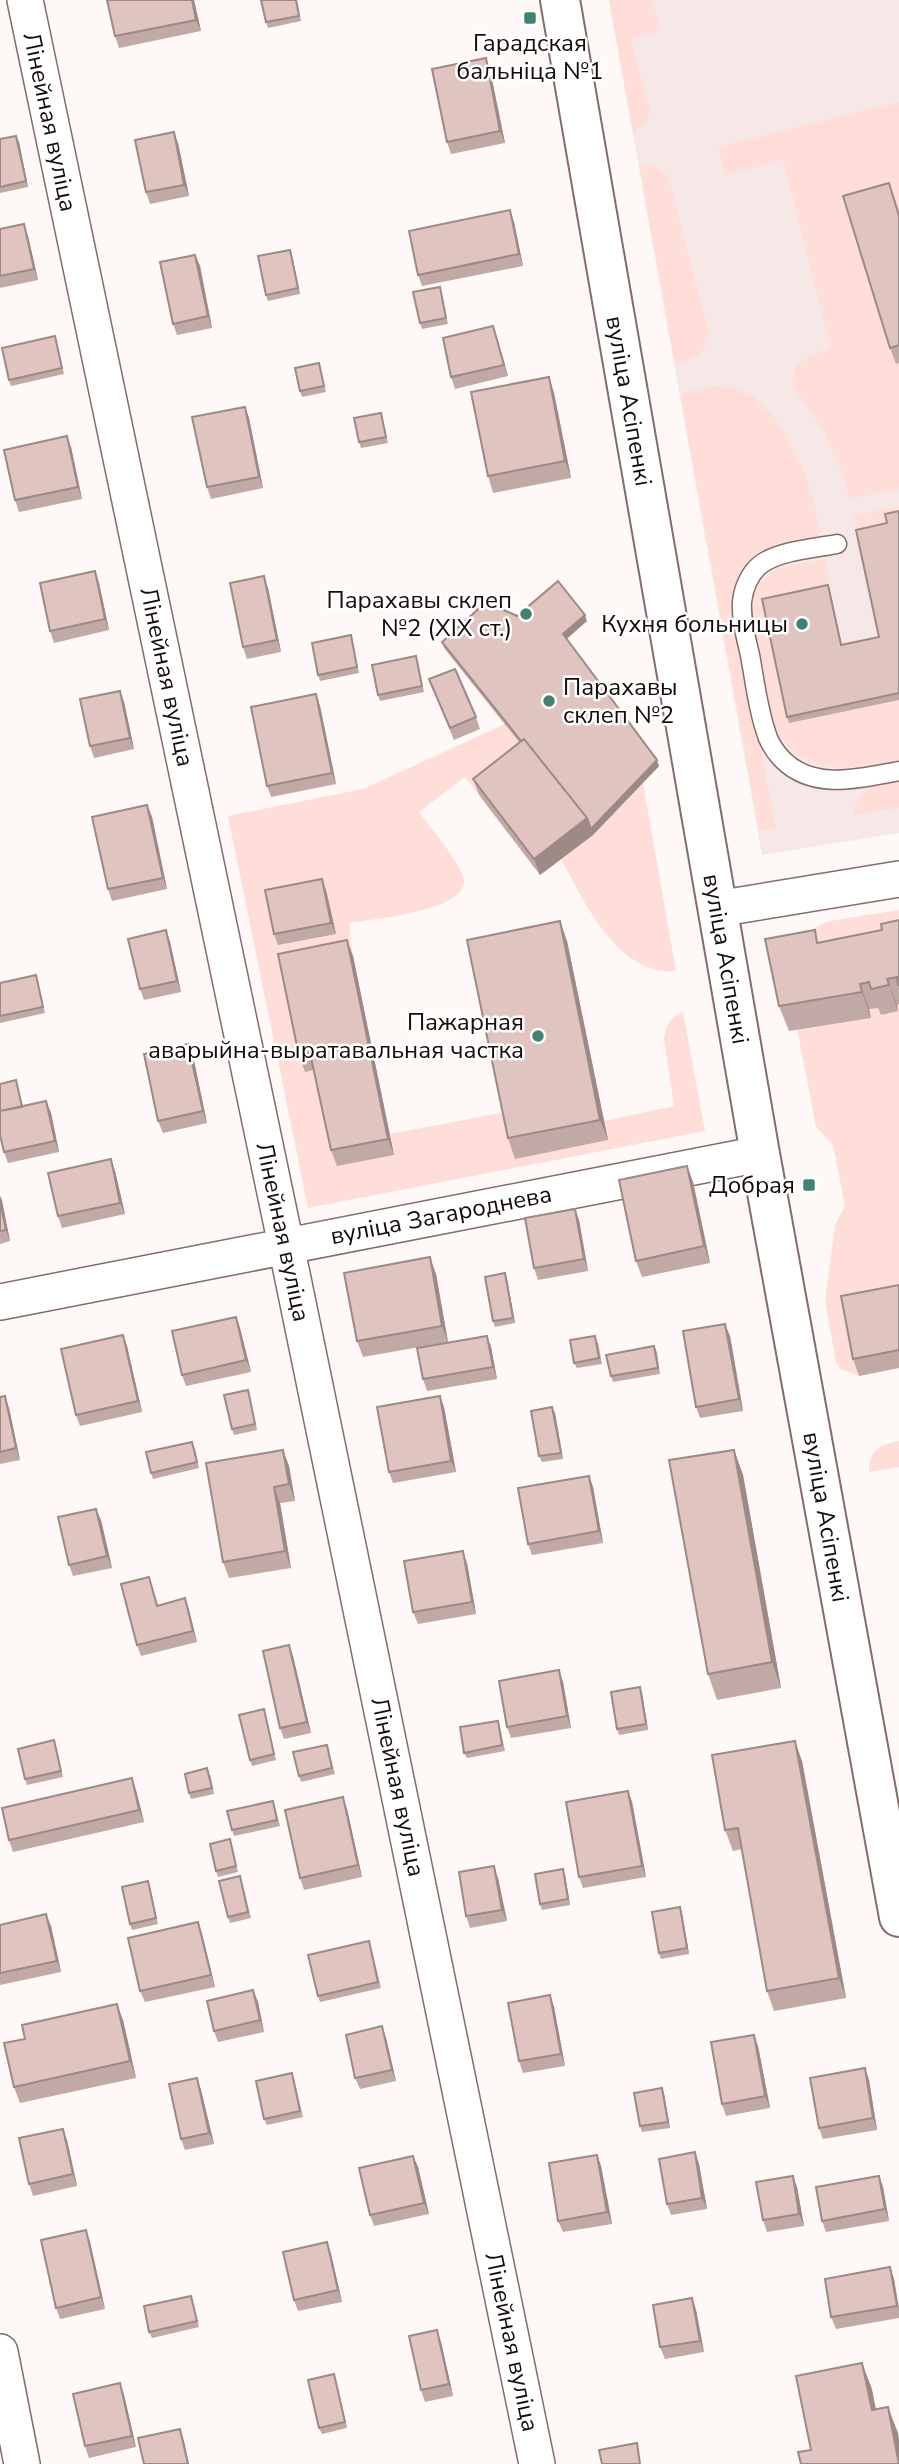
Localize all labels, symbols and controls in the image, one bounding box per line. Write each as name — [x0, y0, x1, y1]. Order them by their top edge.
marker: Гарадская бальніца №1 — [522, 10, 538, 26]
place label: Гарадская бальніца №1 — [457, 27, 603, 87]
street label: Лінейная вуліца — [15, 29, 85, 215]
street label: вуліца Асіпенкі — [598, 313, 660, 489]
street label: Лінейная вуліца — [132, 584, 202, 770]
place label: Парахавы склеп №2 (XIX ст.) — [327, 584, 512, 644]
marker: Парахавы склеп №2 (XIX ст.) — [518, 606, 534, 622]
place label: Кухня больницы — [601, 608, 788, 640]
marker: Кухня больницы — [794, 616, 810, 632]
place label: Парахавы склеп №2 — [563, 671, 678, 731]
marker: Парахавы склеп №2 — [541, 693, 557, 709]
street label: вуліца Асіпенкі — [695, 871, 757, 1047]
place label: Пажарная аварыйна-выратавальная частка — [148, 1006, 524, 1066]
marker: Пажарная аварыйна-выратавальная частка — [530, 1028, 546, 1044]
street label: Лінейная вуліца — [248, 1139, 318, 1325]
place label: Добрая — [709, 1169, 795, 1201]
marker: Добрая — [801, 1177, 817, 1193]
street label: вуліца Загароднева — [328, 1178, 554, 1252]
street label: вуліца Асіпенкі — [795, 1429, 857, 1605]
street label: Лінейная вуліца — [363, 1694, 433, 1880]
street label: Лінейная вуліца — [477, 2249, 547, 2435]

